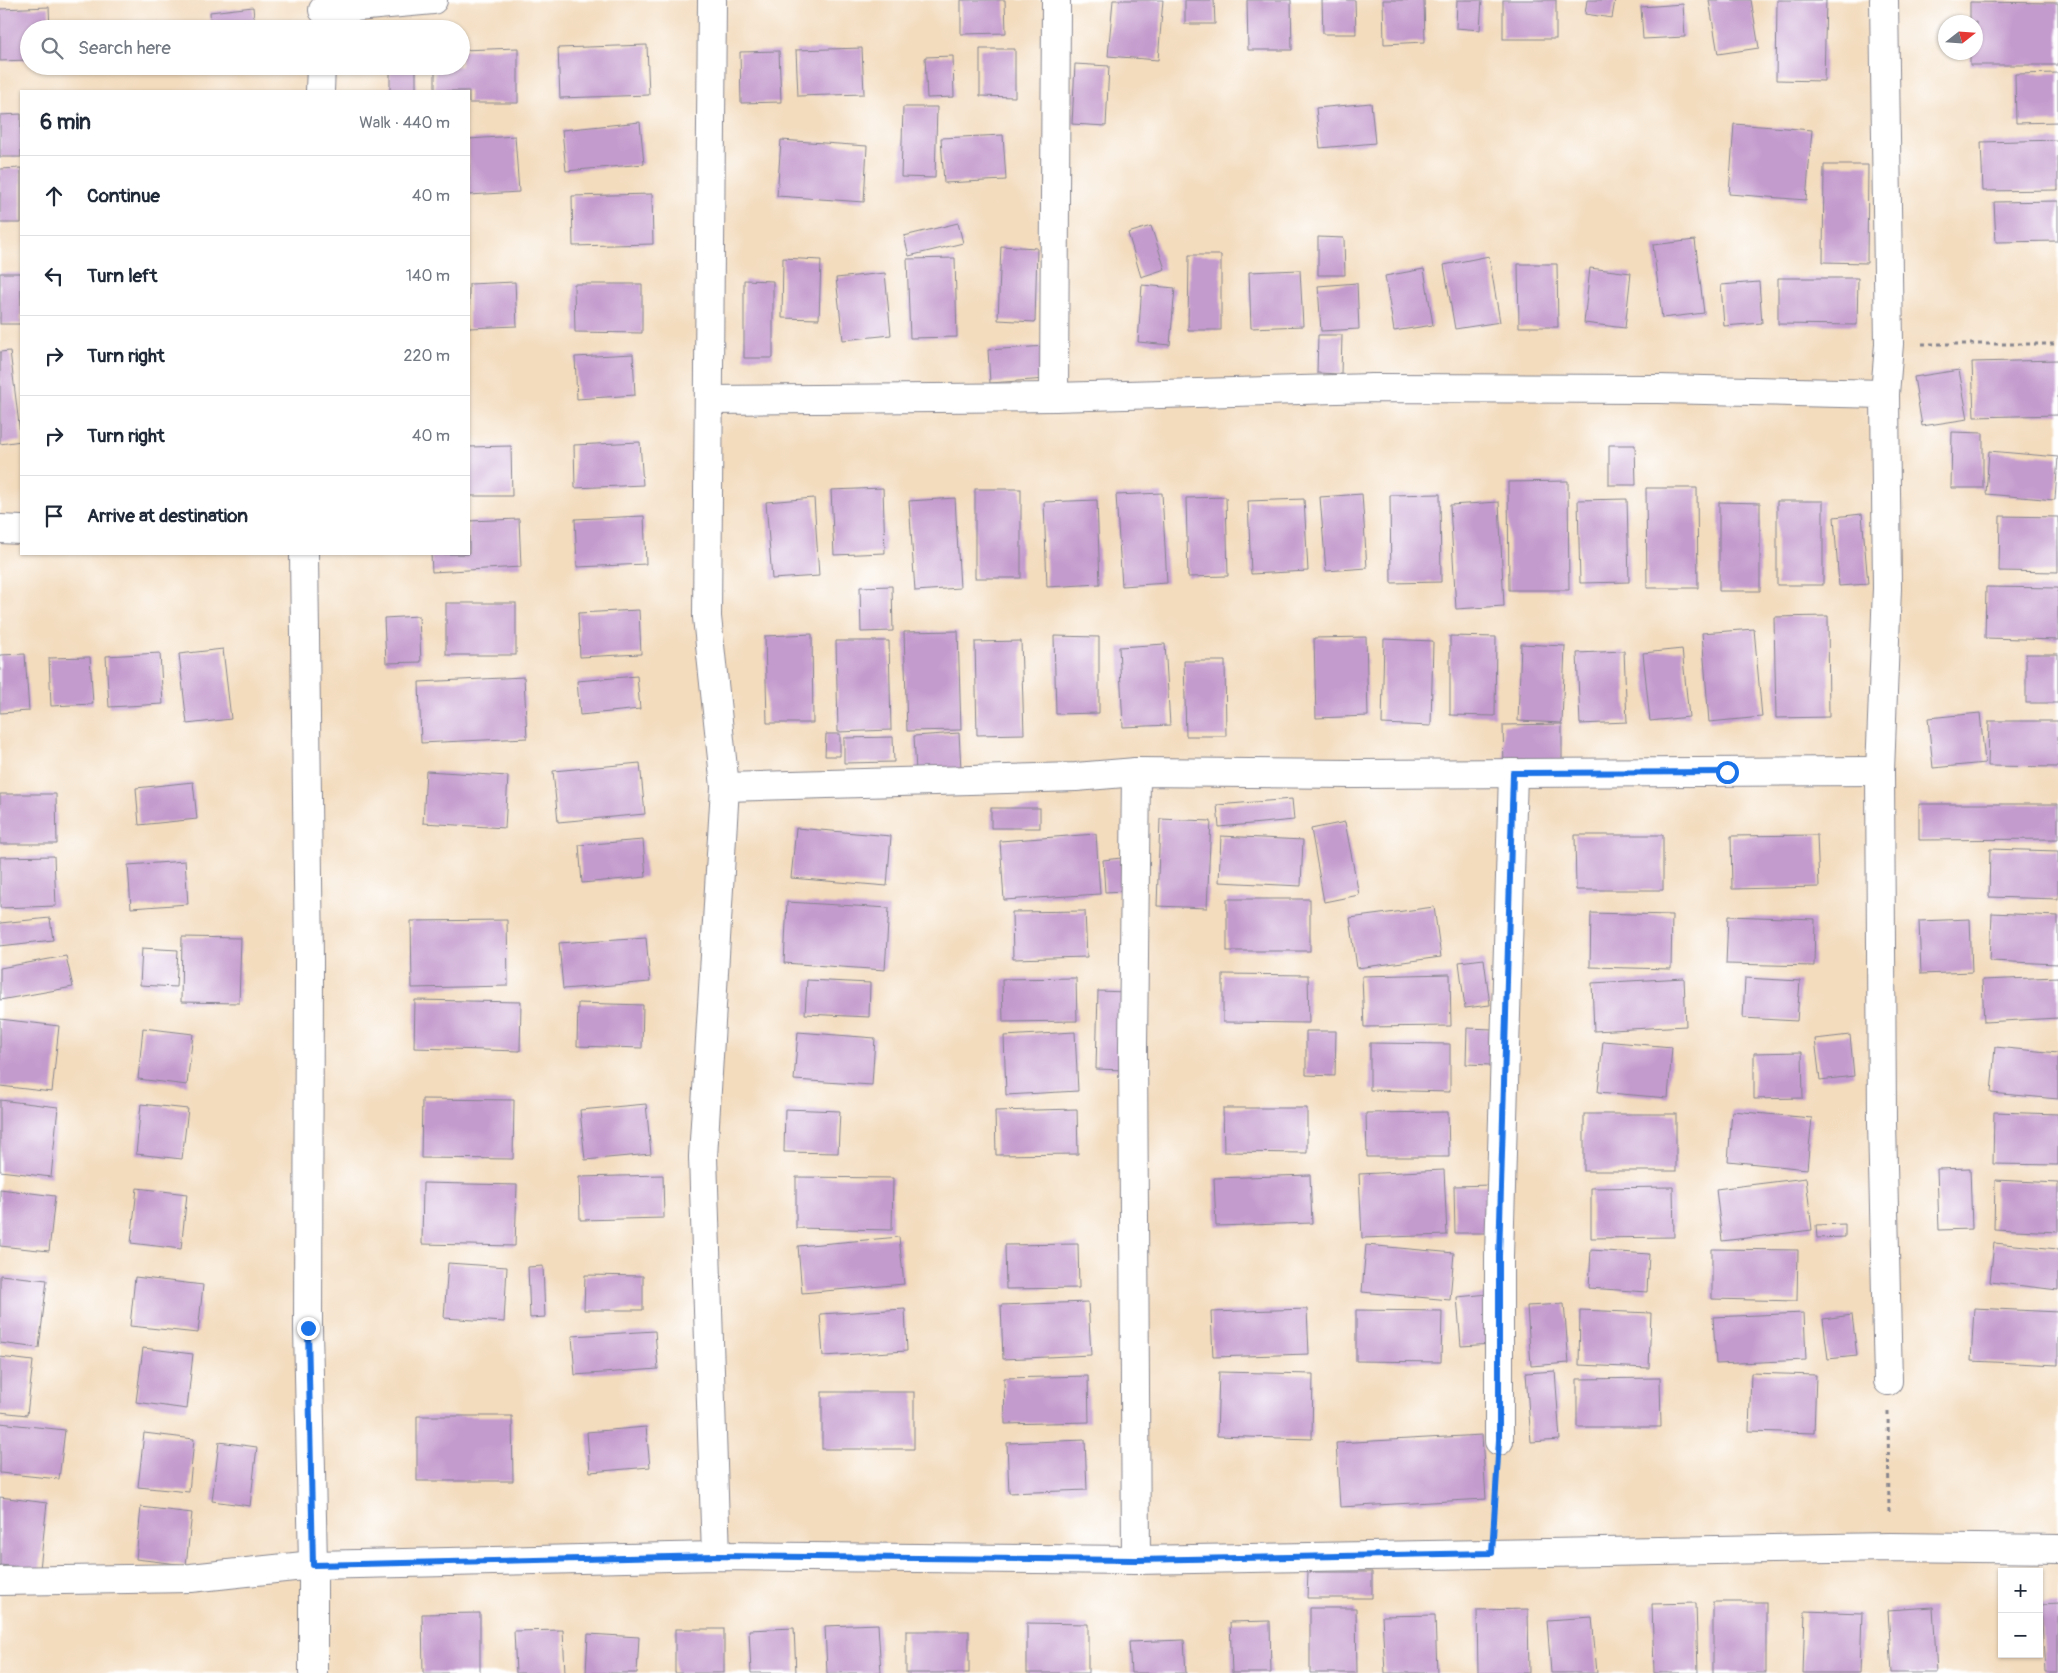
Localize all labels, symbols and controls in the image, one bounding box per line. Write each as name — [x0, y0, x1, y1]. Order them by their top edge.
north arrow — [1938, 15, 1983, 60]
search box — [20, 20, 470, 75]
icon: search — [38, 34, 66, 62]
text: Search here — [78, 36, 171, 60]
text: 6 min — [40, 109, 91, 136]
text: Walk · 440 m — [359, 113, 450, 133]
icon: ahead — [40, 182, 68, 210]
text: Continue — [87, 184, 160, 208]
text: 40 m — [412, 186, 450, 206]
icon: left — [40, 262, 68, 290]
text: Turn left — [87, 264, 157, 288]
text: 140 m — [406, 266, 450, 286]
icon: right — [40, 342, 68, 370]
text: Turn right — [87, 344, 165, 368]
text: 220 m — [404, 346, 450, 366]
icon: right — [40, 422, 68, 450]
text: Turn right — [87, 424, 165, 448]
text: 40 m — [412, 426, 450, 446]
icon: arrive — [40, 502, 68, 530]
text: Arrive at destination — [87, 504, 248, 528]
route start — [1716, 761, 1739, 784]
route end — [297, 1317, 320, 1340]
map controls — [1998, 1568, 2043, 1658]
button: + — [1998, 1568, 2043, 1613]
button: − — [1998, 1613, 2043, 1658]

